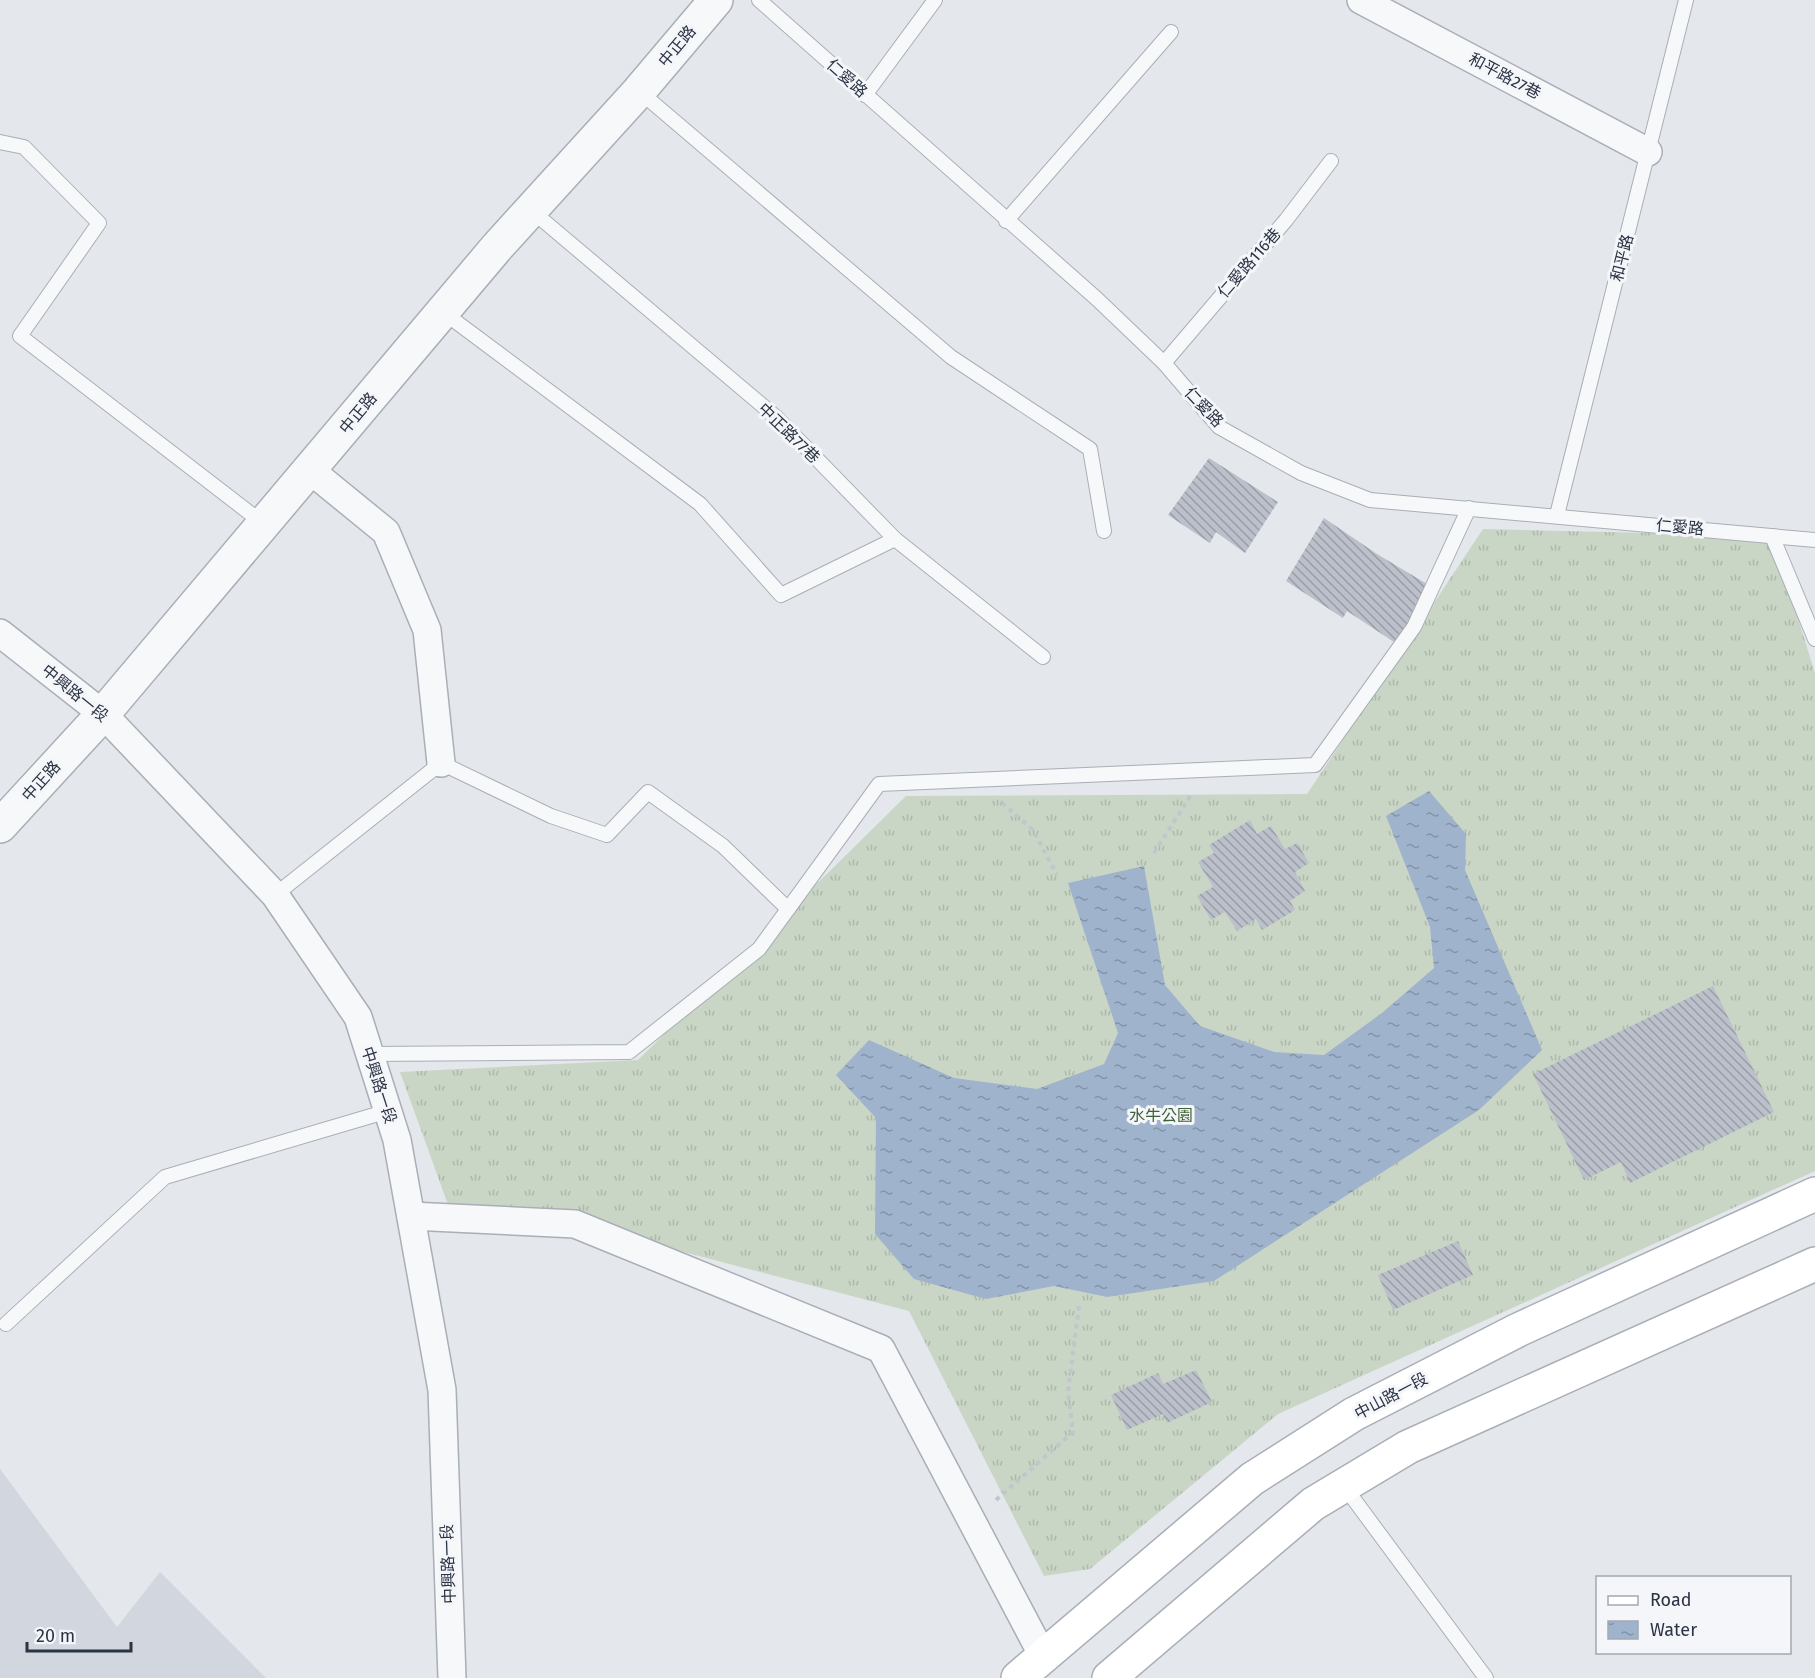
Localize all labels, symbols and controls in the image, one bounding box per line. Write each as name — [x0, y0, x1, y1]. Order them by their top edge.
street label: 中正路 — [654, 22, 700, 70]
street label: 和平路27巷 — [1466, 49, 1544, 103]
street label: 仁愛路 — [823, 55, 871, 101]
street label: 仁愛路116巷 — [1214, 224, 1284, 302]
street label: 和平路 — [1607, 232, 1637, 284]
street label: 仁愛路 — [1181, 383, 1227, 431]
street label: 中正路 — [335, 389, 381, 437]
street label: 中正路77巷 — [754, 399, 824, 467]
street label: 仁愛路 — [1655, 515, 1705, 539]
street label: 中興路一段 — [38, 660, 112, 726]
street label: 中正路 — [18, 757, 64, 805]
street label: 中興路一段 — [358, 1044, 400, 1126]
park label: 水牛公園 — [1129, 1106, 1193, 1125]
street label: 中山路一段 — [1351, 1369, 1431, 1423]
street label: 中興路一段 — [437, 1524, 459, 1604]
legend — [1596, 1576, 1791, 1654]
text: Road — [1650, 1589, 1692, 1611]
scale bar — [27, 1615, 130, 1653]
text: Water — [1650, 1619, 1697, 1641]
text: 20 m — [36, 1625, 75, 1647]

